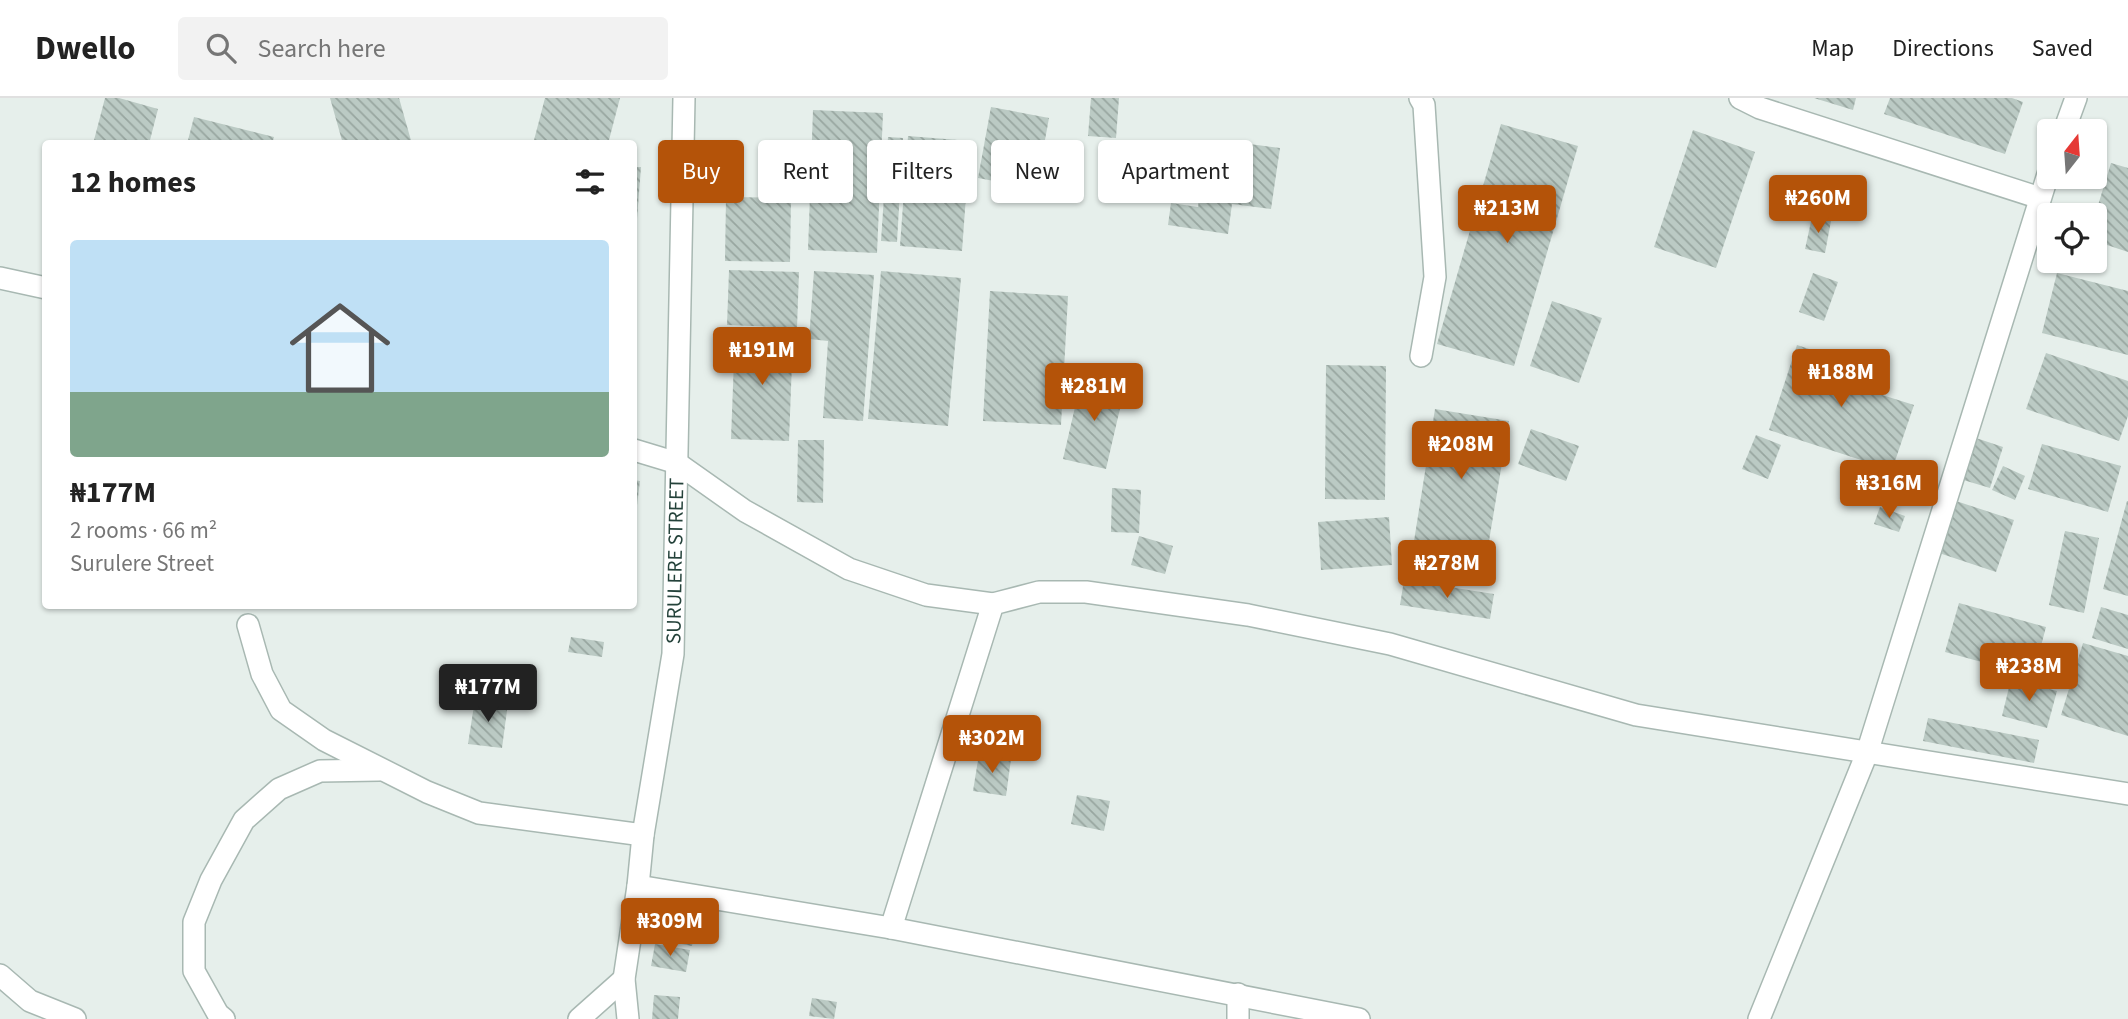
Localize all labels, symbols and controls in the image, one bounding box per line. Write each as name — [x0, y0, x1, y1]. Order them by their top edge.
search box — [178, 17, 668, 80]
text: Dwello — [35, 25, 136, 72]
icon: search — [202, 29, 240, 67]
text: Search here — [258, 30, 386, 67]
text: Map — [1811, 31, 1854, 66]
text: Directions — [1892, 31, 1994, 66]
text: Saved — [2032, 31, 2093, 66]
north arrow — [2037, 119, 2107, 189]
map controls — [2037, 119, 2107, 273]
chip: Buy — [658, 140, 744, 203]
chip: Rent — [758, 140, 853, 203]
chip: Filters — [867, 140, 977, 203]
chip: New — [991, 140, 1084, 203]
chip: Apartment — [1098, 140, 1253, 203]
text: 12 homes — [70, 161, 196, 204]
icon: filters — [571, 163, 609, 201]
pin: ₦260M — [1769, 176, 1867, 235]
text: ₦260M — [1785, 181, 1851, 214]
pin: ₦213M — [1458, 186, 1556, 245]
text: ₦213M — [1474, 191, 1540, 224]
button: locate — [2037, 203, 2107, 273]
icon: home — [277, 285, 403, 411]
pin: ₦191M — [713, 328, 811, 387]
text: ₦191M — [729, 333, 795, 366]
pin: ₦188M — [1792, 350, 1890, 409]
text: ₦188M — [1808, 355, 1874, 388]
pin: ₦281M — [1045, 364, 1143, 423]
text: ₦281M — [1061, 369, 1127, 402]
pin: ₦208M — [1412, 422, 1510, 481]
text: ₦208M — [1428, 427, 1494, 460]
pin: ₦316M — [1840, 460, 1938, 520]
text: ₦316M — [1856, 466, 1922, 499]
text: ₦177M — [70, 471, 156, 514]
street label: SURULERE STREET — [658, 478, 691, 644]
text: 2 rooms · 66 m² — [70, 514, 217, 547]
pin: ₦278M — [1398, 540, 1496, 600]
text: ₦278M — [1414, 546, 1480, 579]
text: Surulere Street — [70, 547, 214, 580]
pin: ₦238M — [1980, 644, 2078, 703]
text: ₦238M — [1996, 649, 2062, 682]
pin: ₦177M — [439, 664, 537, 724]
text: ₦177M — [455, 670, 521, 703]
pin: ₦302M — [943, 716, 1041, 775]
text: ₦302M — [959, 721, 1025, 754]
pin: ₦309M — [621, 898, 719, 958]
text: ₦309M — [637, 904, 703, 937]

